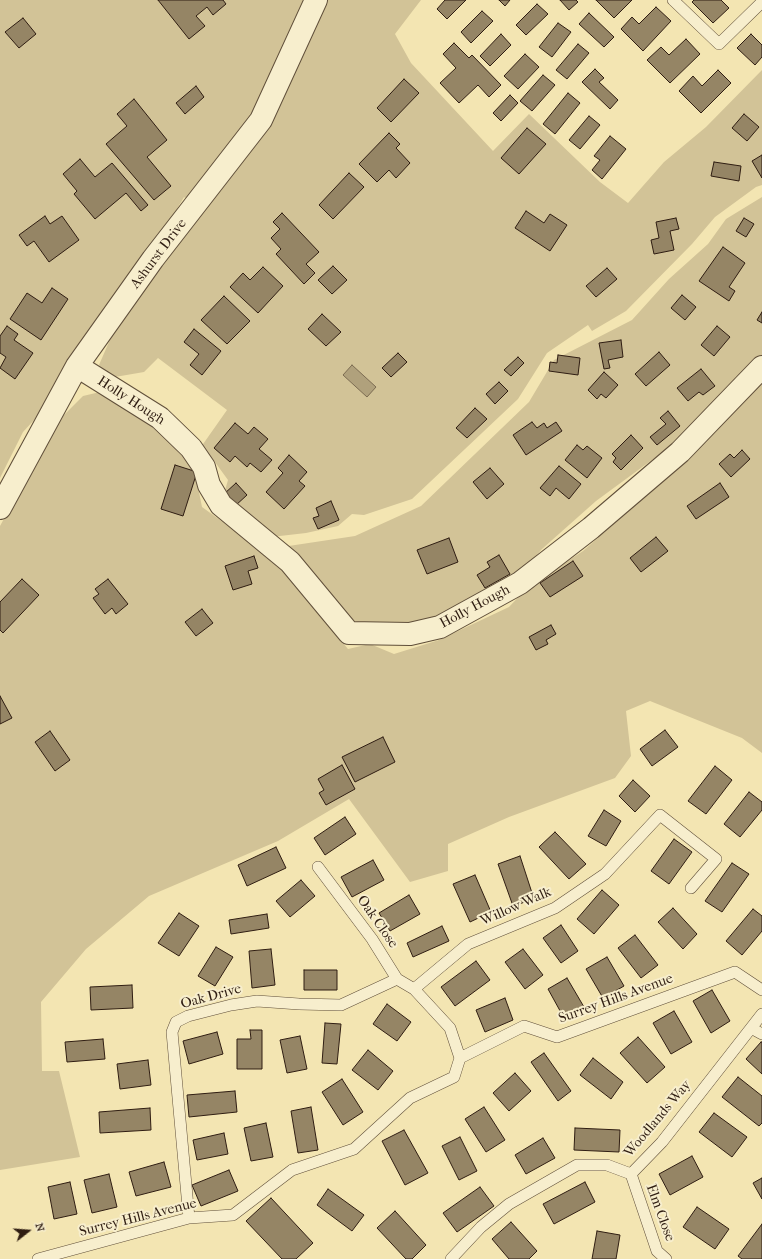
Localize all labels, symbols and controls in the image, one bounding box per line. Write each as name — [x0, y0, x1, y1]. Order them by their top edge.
street label: Ashurst Drive — [127, 216, 191, 292]
street label: Holly Hough — [94, 373, 168, 429]
street label: Holly Hough — [437, 582, 513, 632]
street label: Willow Walk — [478, 884, 554, 930]
street label: Oak Close — [353, 893, 401, 951]
street label: Surrey Hills Avenue — [557, 971, 675, 1027]
street label: Oak Drive — [179, 981, 243, 1013]
street label: Woodlands Way — [621, 1077, 695, 1161]
street label: Elm Close — [642, 1182, 678, 1244]
street label: Surrey Hills Avenue — [78, 1195, 198, 1241]
north arrow — [8, 1211, 48, 1251]
text: N — [33, 1221, 47, 1233]

